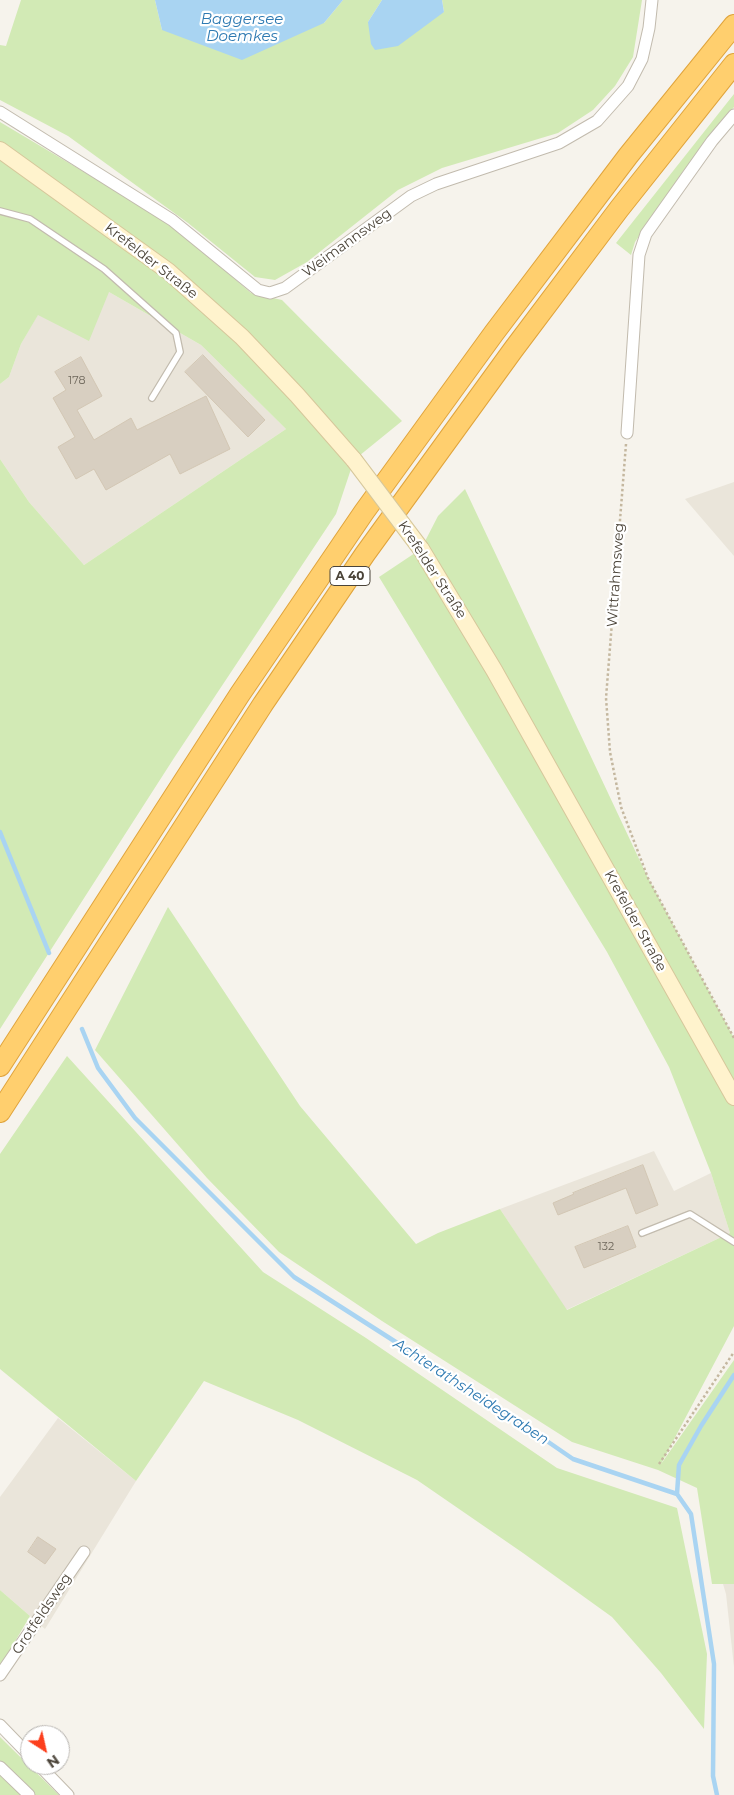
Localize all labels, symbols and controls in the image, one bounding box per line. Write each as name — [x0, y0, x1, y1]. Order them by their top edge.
water label: Baggersee Doemkes — [201, 11, 283, 46]
street label: Weimannsweg — [299, 205, 395, 281]
street label: Krefelder Straße — [101, 220, 201, 302]
house number: 178 — [68, 374, 86, 388]
street label: Krefelder Straße — [394, 518, 470, 622]
street label: Wittrahmsweg — [604, 522, 628, 628]
road number: A 40 — [330, 566, 370, 586]
street label: Krefelder Straße — [600, 867, 670, 975]
house number: 132 — [598, 1240, 614, 1254]
water label: Achterathsheidegraben — [390, 1335, 552, 1449]
street label: Grotfeldsweg — [9, 1570, 75, 1658]
north arrow — [20, 1725, 70, 1775]
text: N — [43, 1751, 63, 1772]

